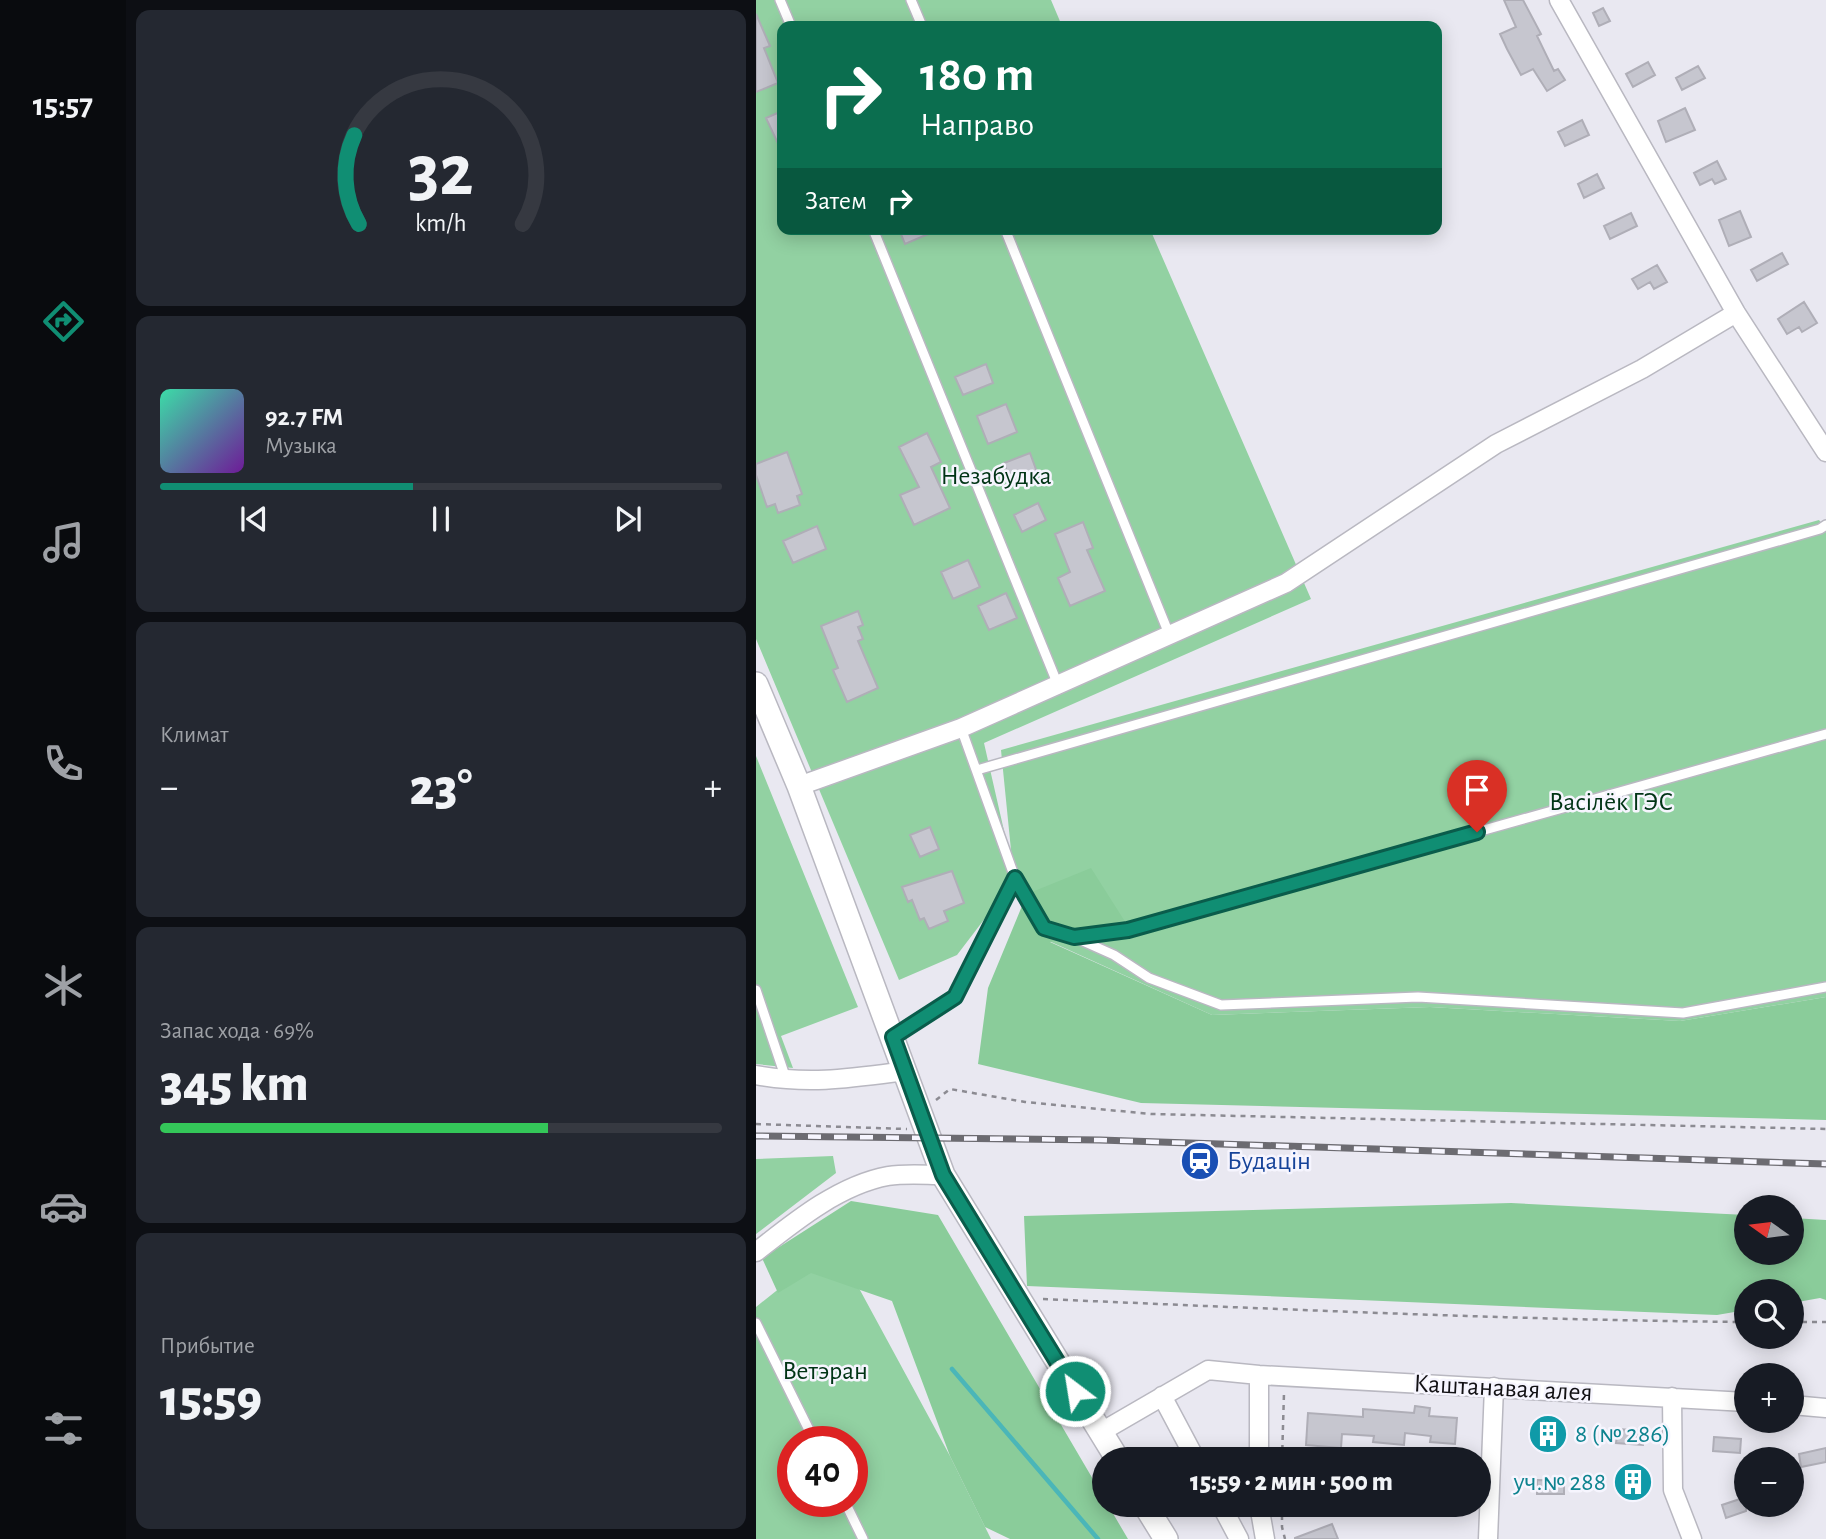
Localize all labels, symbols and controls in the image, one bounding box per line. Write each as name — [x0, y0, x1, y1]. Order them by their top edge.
icon: right — [805, 49, 896, 140]
text: 180 m — [920, 51, 1034, 100]
text: 15:57 — [33, 89, 93, 121]
text: Направо — [920, 109, 1034, 141]
text: 32 — [408, 136, 474, 209]
icon: right — [881, 182, 919, 220]
text: Затем — [805, 188, 867, 214]
text: km/h — [415, 211, 467, 236]
icon: directions — [39, 297, 88, 346]
text: 92.7 FM — [265, 404, 343, 430]
text: Музыка — [265, 435, 337, 458]
park label: Незабудка — [940, 463, 1052, 489]
icon: previous — [235, 500, 273, 538]
icon: pause — [422, 500, 460, 538]
icon: next — [609, 500, 647, 538]
icon: music — [39, 518, 88, 567]
text: Климат — [160, 724, 229, 747]
icon: phone — [39, 739, 88, 788]
pin — [1447, 760, 1507, 832]
text: 23° — [410, 762, 472, 814]
text: − — [160, 769, 178, 807]
text: + — [704, 769, 722, 807]
icon: arrive — [1458, 771, 1496, 809]
park label: Васілёк ГЭС — [1549, 789, 1673, 815]
icon: climate — [39, 961, 88, 1010]
text: Запас хода · 69% — [160, 1020, 314, 1043]
text: 345 km — [160, 1058, 309, 1110]
station icon: Будацін — [1179, 1140, 1221, 1182]
place label: Будацін — [1227, 1148, 1311, 1174]
icon: car — [39, 1182, 88, 1231]
north arrow — [1734, 1195, 1804, 1265]
map controls — [1734, 1195, 1804, 1517]
button: search — [1734, 1279, 1804, 1349]
text: Прибытие — [160, 1335, 255, 1358]
position arrow — [1038, 1354, 1112, 1428]
park label: Ветэран — [782, 1358, 868, 1384]
button: + — [1734, 1363, 1804, 1433]
street label: Каштанавая алея — [1413, 1370, 1593, 1406]
text: 15:59 — [160, 1373, 262, 1425]
icon: filters — [39, 1404, 88, 1453]
building icon: 8 (№ 286) — [1527, 1413, 1569, 1455]
place label: 8 (№ 286) — [1575, 1421, 1670, 1447]
speed limit sign: 40 — [777, 1426, 868, 1517]
button: − — [1734, 1447, 1804, 1517]
building icon: уч.№ 288 — [1612, 1461, 1654, 1503]
text: 15:59 · 2 мин · 500 m — [1190, 1469, 1393, 1495]
place label: уч.№ 288 — [1512, 1469, 1606, 1495]

